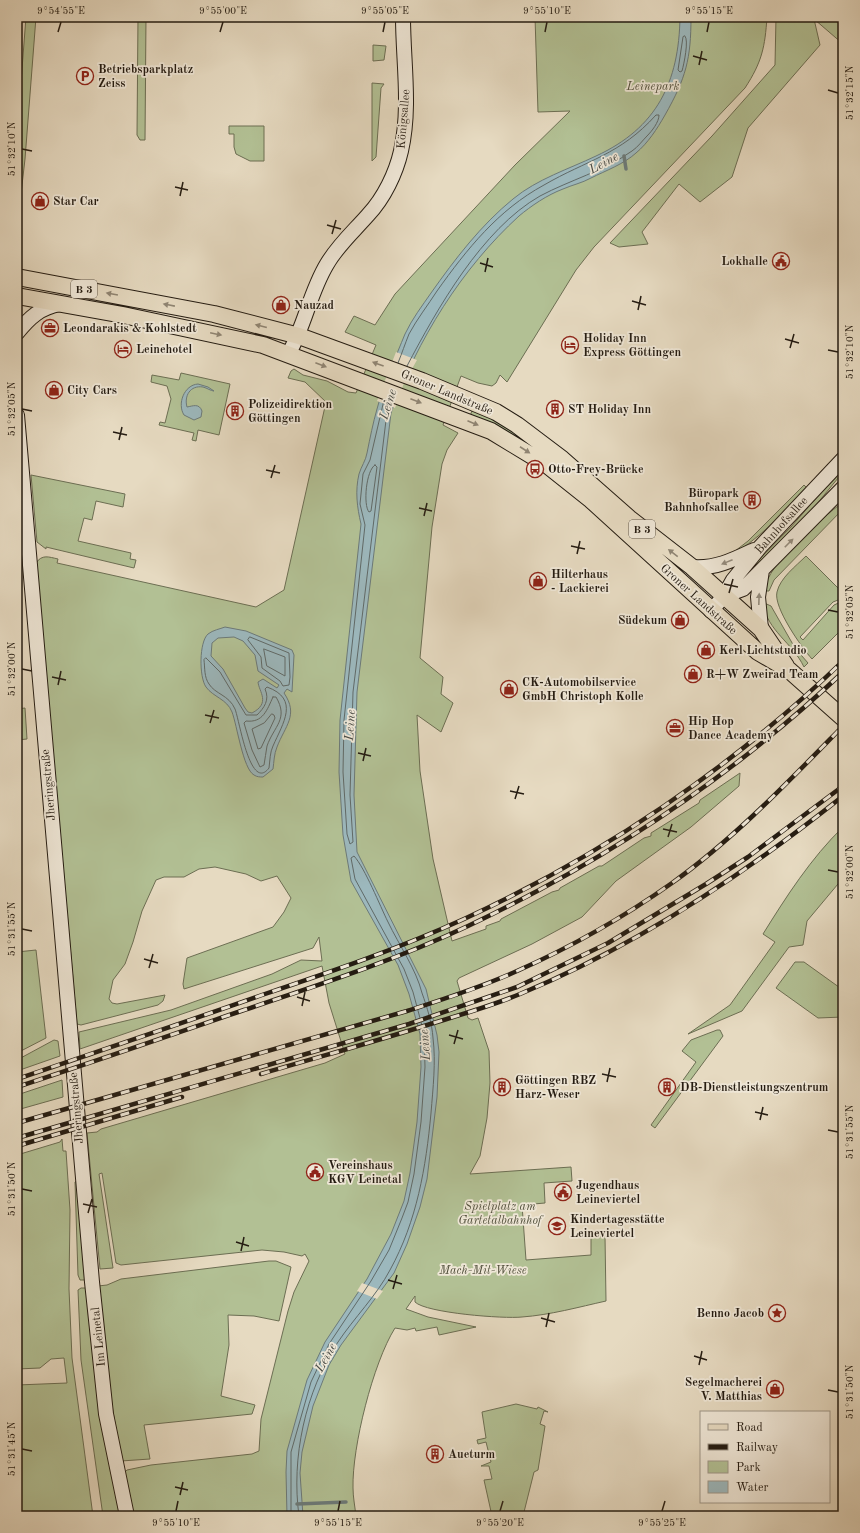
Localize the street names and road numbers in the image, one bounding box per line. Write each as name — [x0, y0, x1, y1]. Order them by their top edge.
street label: Königsallee — [395, 88, 413, 149]
road number: B 3 — [71, 280, 97, 298]
street label: Groner Landstraße — [399, 368, 495, 418]
street label: Bahnhofsallee — [753, 494, 811, 557]
road number: B 3 — [629, 520, 655, 538]
street label: Groner Landstraße — [658, 562, 739, 638]
street label: Jheringstraße — [40, 748, 58, 821]
street label: Jheringstraße — [68, 1071, 86, 1144]
street label: Im Leinetal — [90, 1307, 108, 1367]

